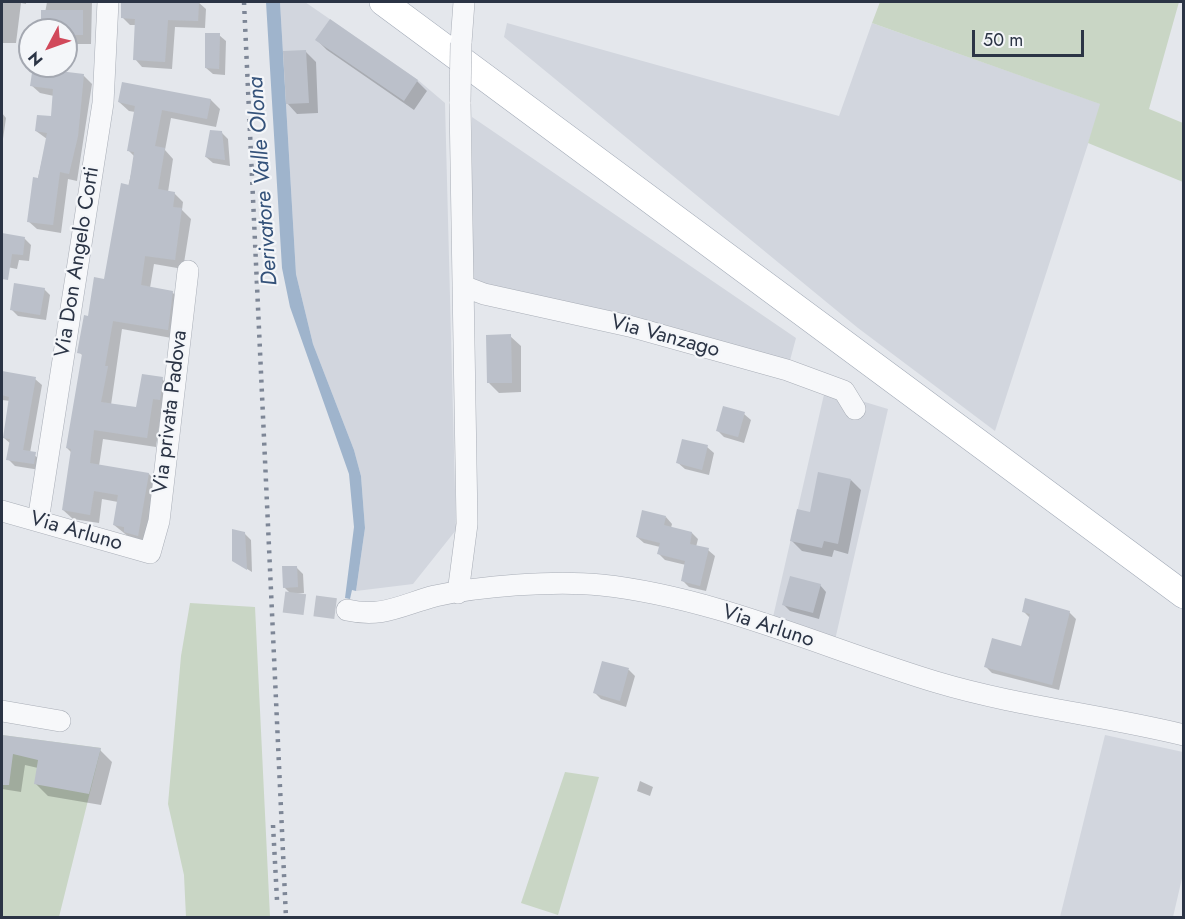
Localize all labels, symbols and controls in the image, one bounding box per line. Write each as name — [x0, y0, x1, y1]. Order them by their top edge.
north arrow — [18, 18, 78, 78]
scale bar — [975, 18, 1088, 56]
text: 50 m — [983, 27, 1023, 53]
text: N — [23, 46, 48, 71]
water label: Derivatore Valle Olona — [244, 76, 284, 286]
street label: Via Don Angelo Corti — [50, 165, 106, 359]
street label: Via Vanzago — [608, 310, 722, 364]
street label: Via privata Padova — [148, 329, 194, 495]
street label: Via Arluno — [27, 507, 125, 557]
street label: Via Arluno — [719, 600, 817, 654]

